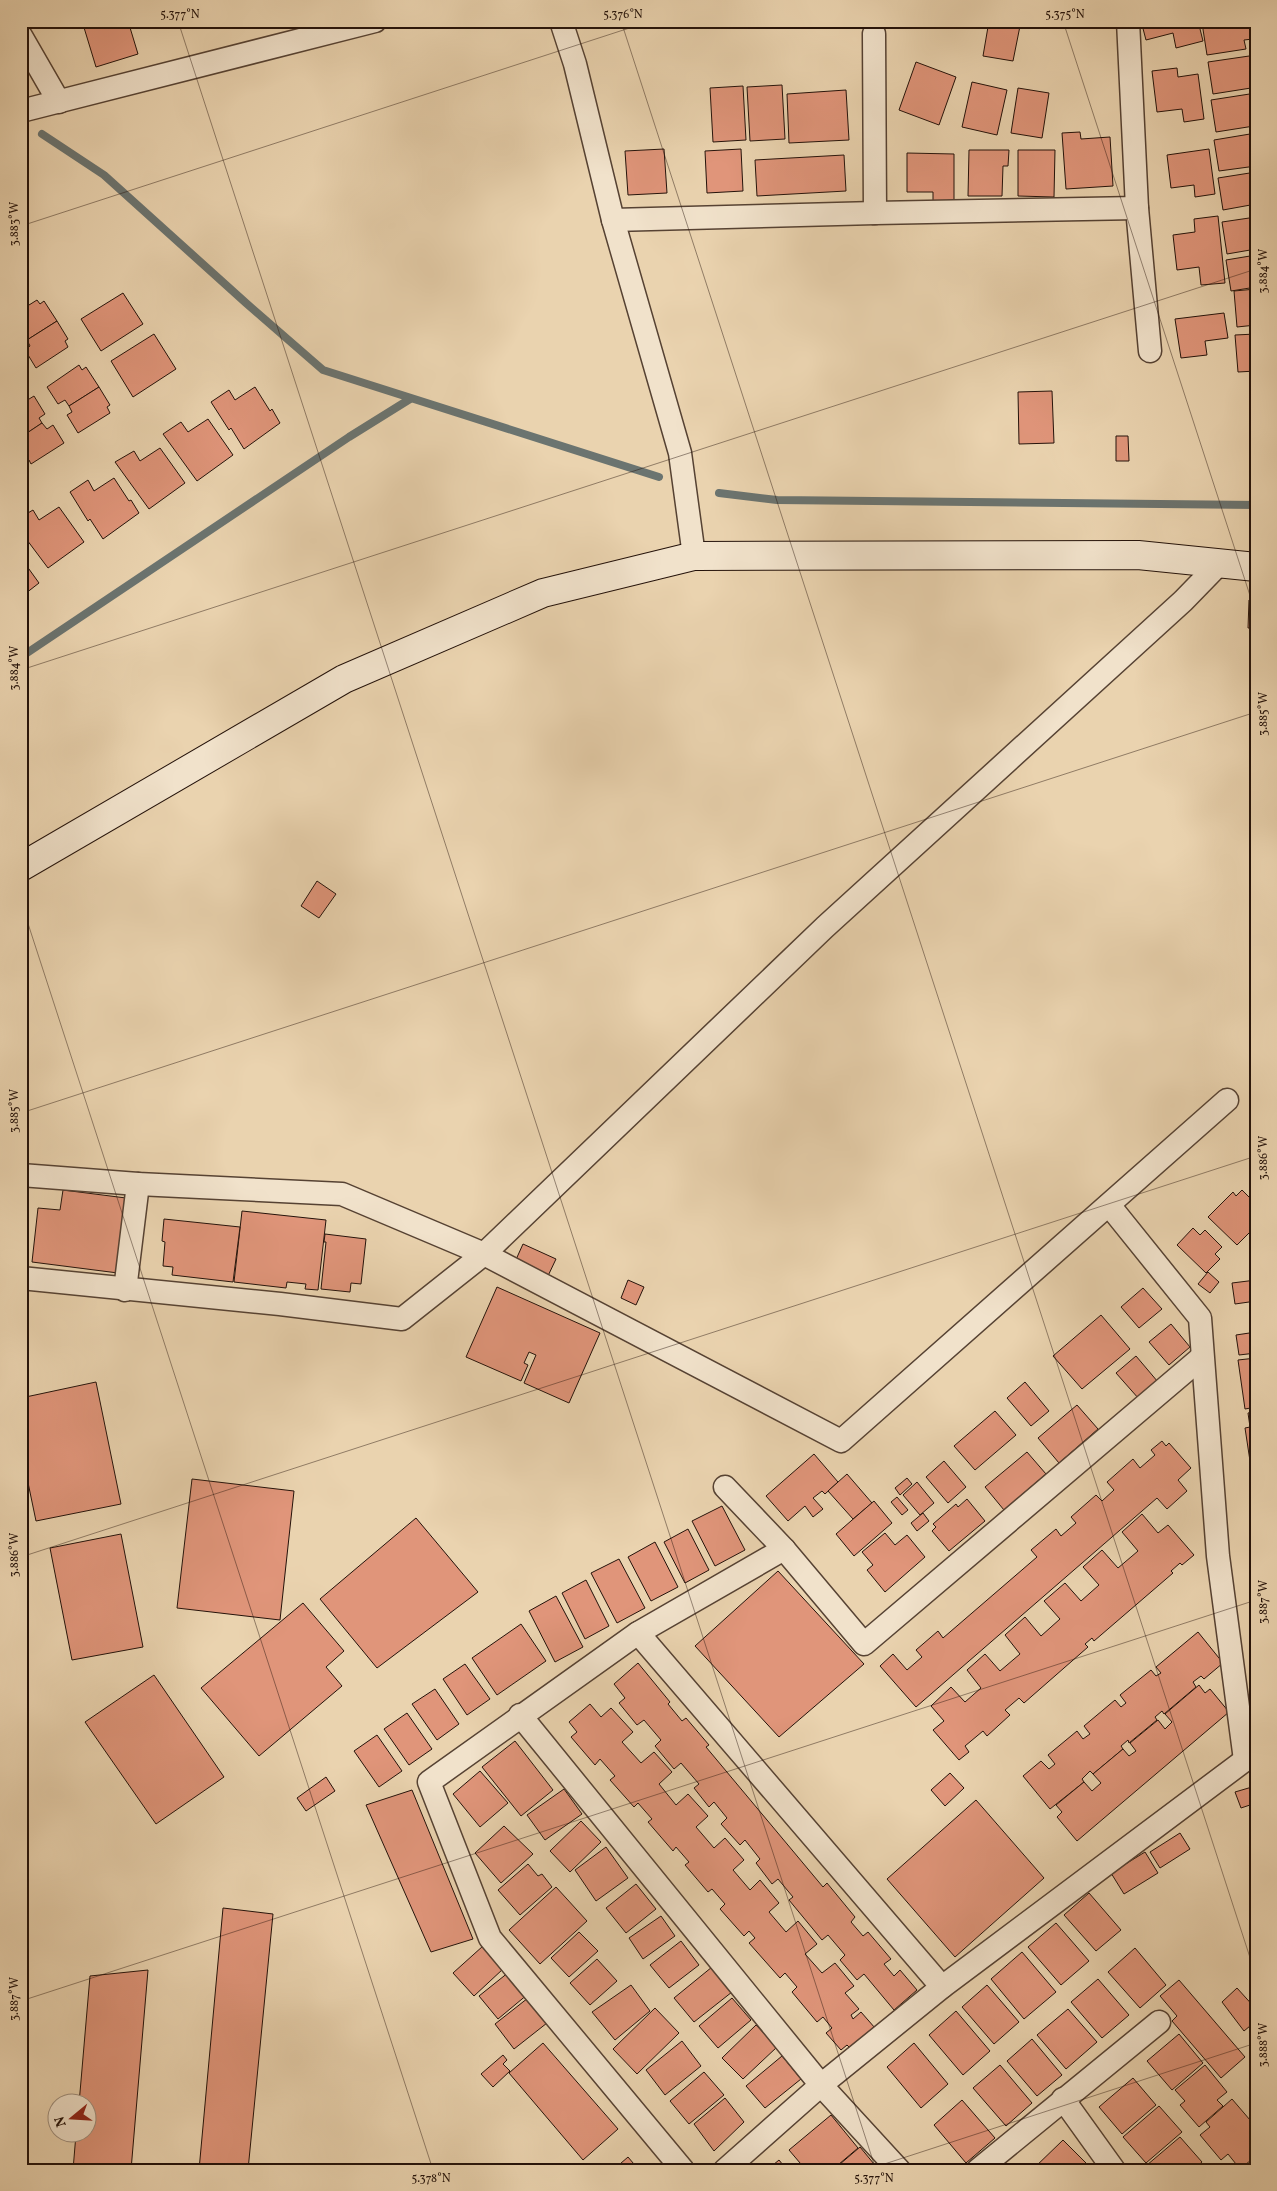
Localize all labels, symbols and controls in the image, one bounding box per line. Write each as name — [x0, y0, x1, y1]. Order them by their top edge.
text: 5.377°N — [160, 7, 200, 23]
text: 5.376°N — [603, 7, 643, 23]
text: 5.375°N — [1045, 7, 1085, 23]
text: 3.883°W — [7, 202, 23, 246]
text: 3.884°W — [1256, 249, 1272, 293]
text: 3.884°W — [7, 646, 23, 690]
text: 3.885°W — [1256, 692, 1272, 736]
text: 3.885°W — [7, 1089, 23, 1133]
text: 3.886°W — [1256, 1136, 1272, 1180]
text: 3.886°W — [7, 1533, 23, 1577]
text: 3.887°W — [1256, 1580, 1272, 1624]
text: 3.887°W — [7, 1977, 23, 2021]
text: 3.888°W — [1256, 2023, 1272, 2067]
north arrow — [48, 2094, 98, 2144]
text: N — [50, 2114, 72, 2129]
text: 5.378°N — [411, 2171, 451, 2187]
text: 5.377°N — [854, 2171, 894, 2187]

